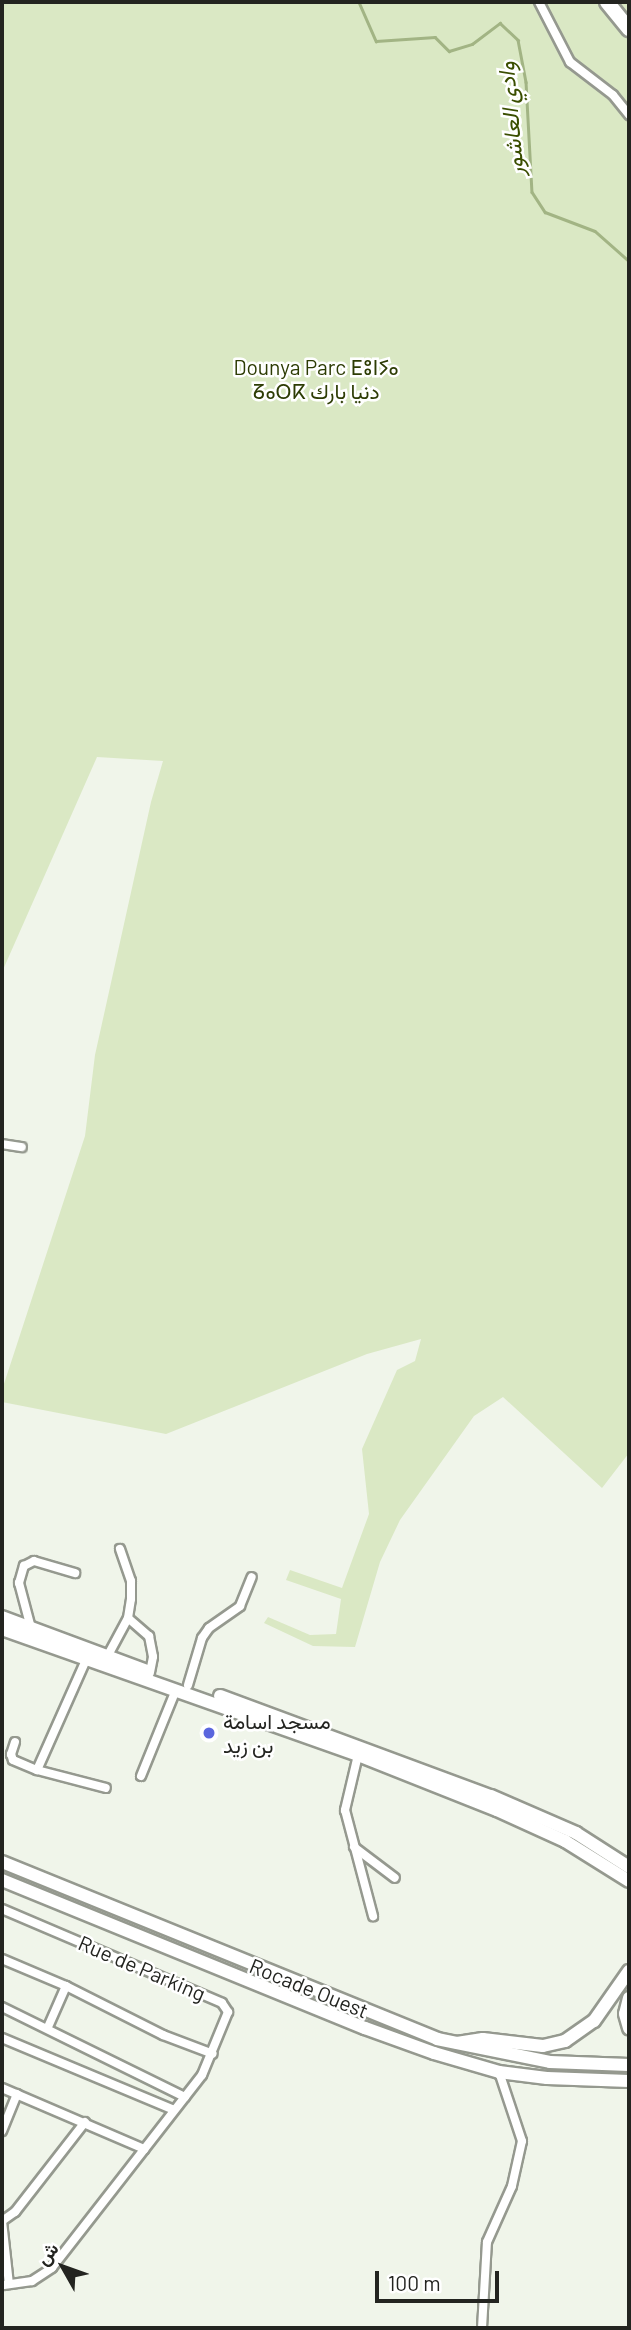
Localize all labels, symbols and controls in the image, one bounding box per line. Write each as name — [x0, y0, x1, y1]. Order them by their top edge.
water label: وادي العاشور — [491, 61, 529, 177]
park label: Dounya Parc ⴹⵓⵏⵢⴰ ⵒⴰⵔⴽ دنيا بارك — [233, 354, 399, 404]
place label: مسجد اسامة بن زيد — [223, 1708, 331, 1758]
marker: مسجد اسامة بن زيد — [201, 1725, 217, 1741]
street label: Rue de Parking — [75, 1930, 209, 2006]
street label: Rocade Ouest — [246, 1953, 372, 2023]
north arrow — [28, 2232, 98, 2302]
text: ش — [30, 2237, 63, 2269]
scale bar — [379, 2256, 503, 2300]
text: 100 m — [388, 2270, 441, 2295]

